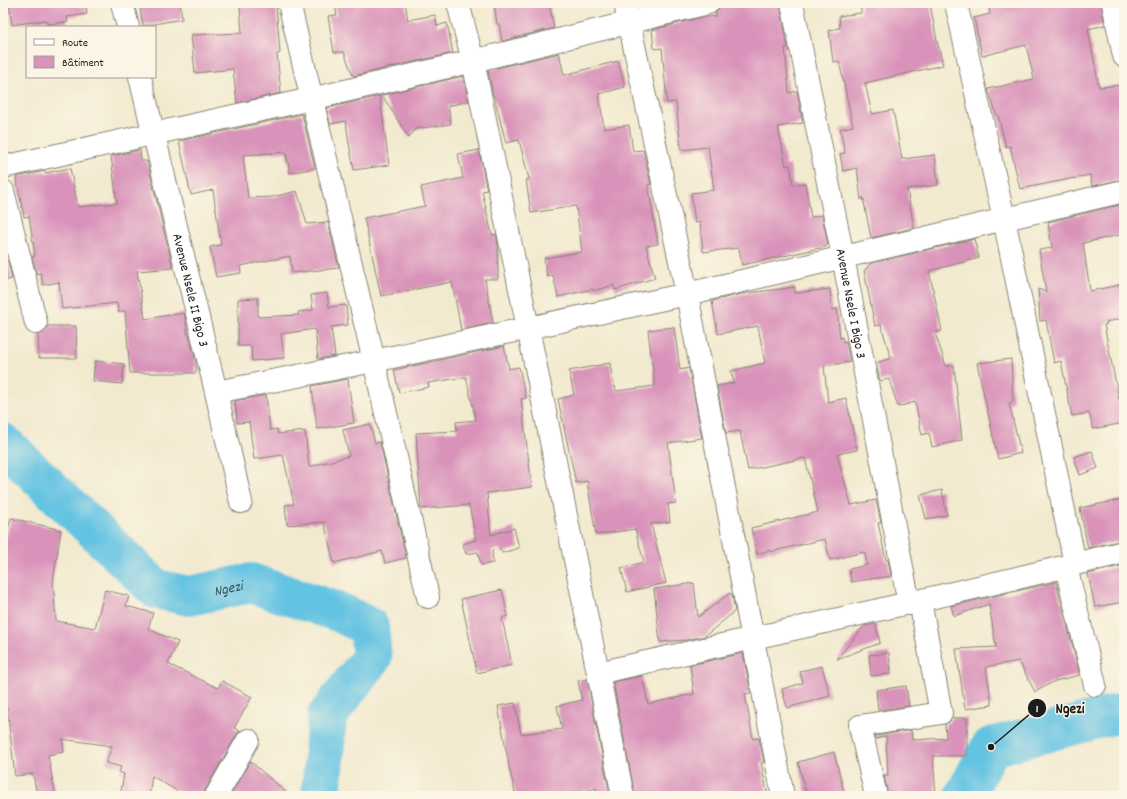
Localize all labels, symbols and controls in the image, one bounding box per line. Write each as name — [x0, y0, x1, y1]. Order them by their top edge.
legend — [26, 26, 156, 78]
text: Route — [62, 35, 88, 52]
text: Bâtiment — [62, 55, 104, 72]
street label: Avenue Nsele II Bigo 3 — [166, 232, 213, 349]
street label: Avenue Nsele I Bigo 3 — [829, 247, 870, 360]
water label: Ngezi — [212, 576, 247, 604]
callout: Ngezi — [1027, 695, 1092, 722]
text: Ngezi — [1055, 699, 1085, 721]
text: 1 — [1036, 701, 1039, 718]

